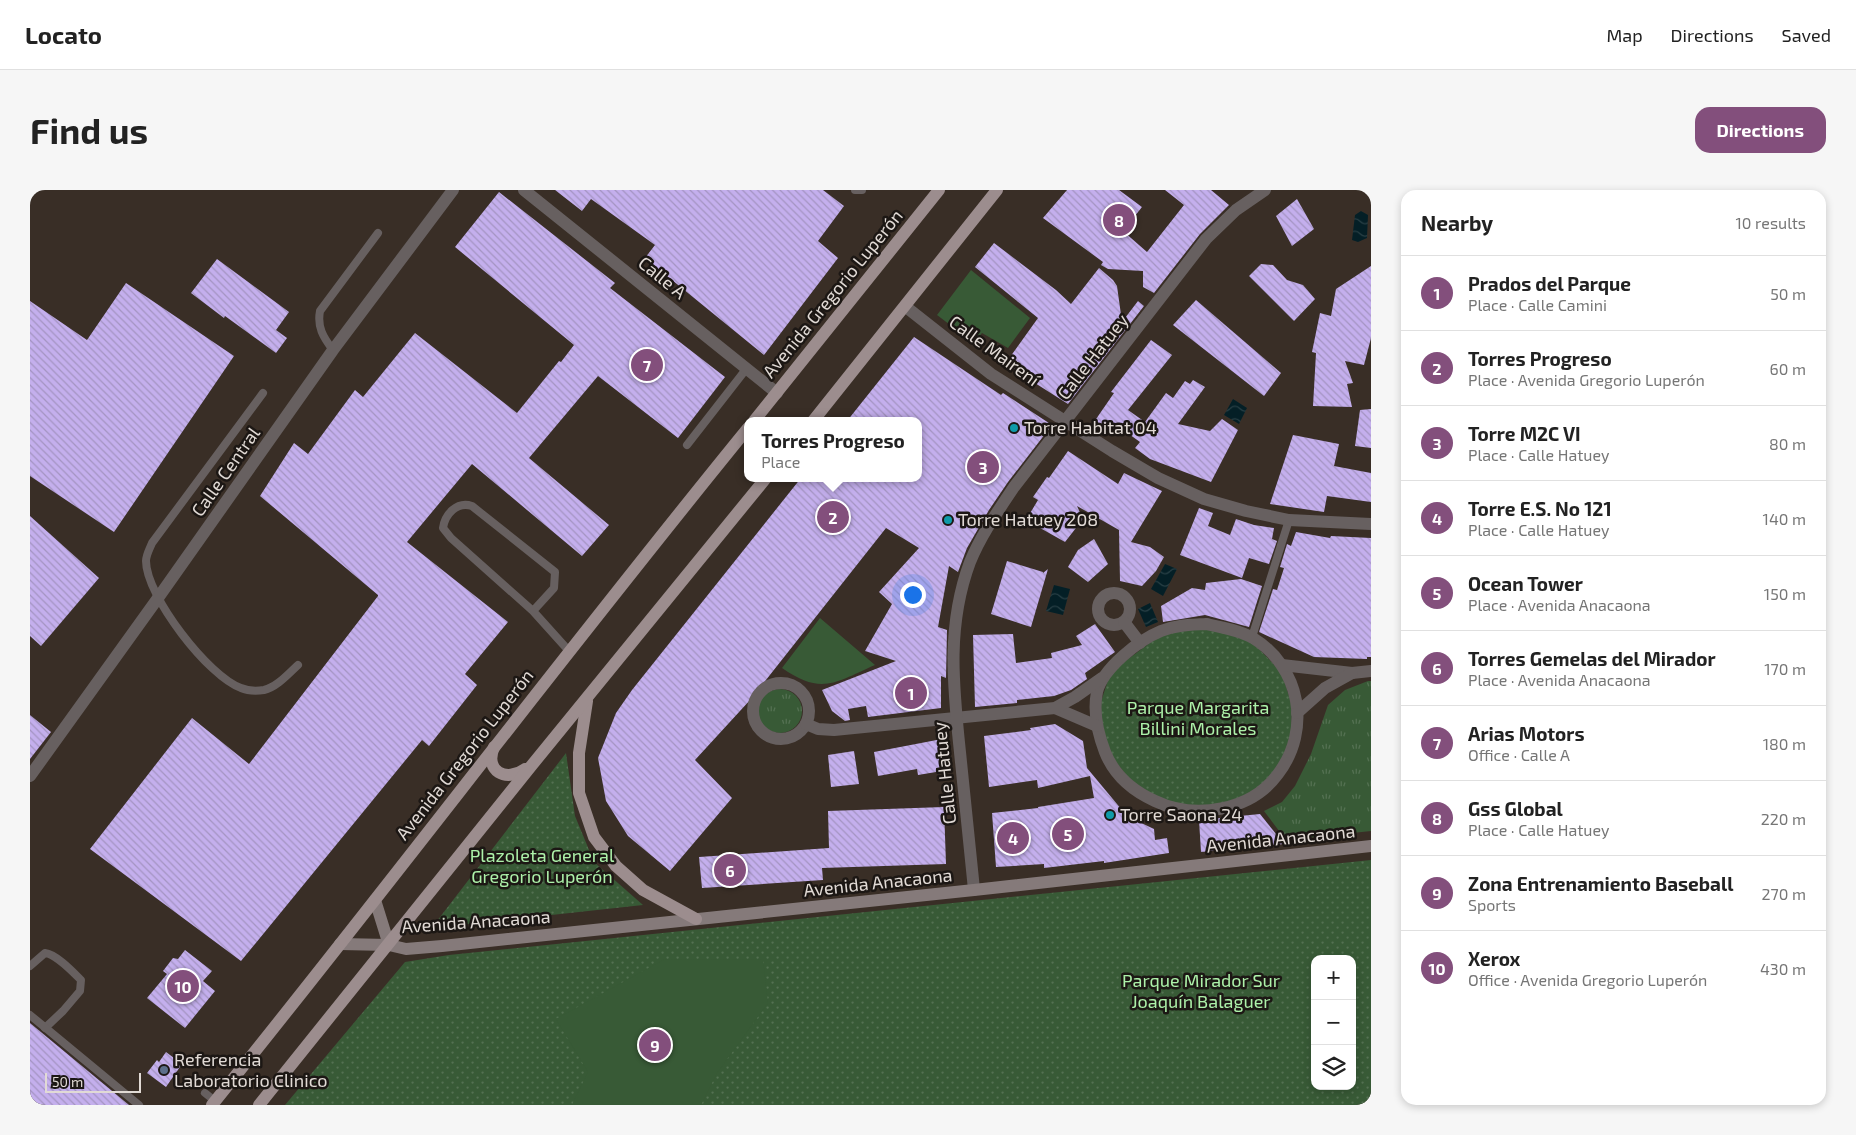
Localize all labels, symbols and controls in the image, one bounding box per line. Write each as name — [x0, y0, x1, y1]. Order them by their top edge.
text: Locato — [25, 20, 102, 49]
text: Map — [1606, 24, 1643, 46]
text: Directions — [1671, 24, 1754, 46]
text: Saved — [1782, 24, 1831, 46]
button: Directions — [1695, 107, 1826, 153]
text: Find us — [30, 109, 148, 151]
pin: 8 — [1103, 201, 1135, 239]
street label: Avenida Gregorio Luperón — [757, 205, 907, 382]
text: Nearby — [1421, 210, 1493, 235]
text: 10 results — [1736, 213, 1806, 232]
street label: Calle A — [634, 251, 692, 304]
text: Prados del Parque — [1468, 272, 1631, 295]
text: 1 — [1434, 284, 1440, 303]
text: 50 m — [1770, 284, 1806, 303]
text: Place · Calle Camini — [1468, 295, 1607, 314]
street label: Calle Hatuey — [1052, 309, 1133, 404]
street label: Calle Mairení — [945, 310, 1044, 391]
pin: 7 — [631, 346, 663, 384]
text: Torres Progreso — [1468, 347, 1612, 370]
text: 2 — [1432, 359, 1442, 378]
text: 60 m — [1770, 359, 1806, 378]
text: Place · Avenida Gregorio Luperón — [1468, 370, 1705, 389]
place label: Torre Habitat 04 — [1024, 416, 1157, 438]
popup — [744, 417, 922, 482]
street label: Calle Central — [186, 422, 264, 520]
marker: Torre Habitat 04 — [1008, 422, 1020, 434]
text: Torre M2C VI — [1468, 422, 1581, 445]
text: Torres Progreso — [761, 429, 905, 452]
text: 3 — [1432, 434, 1442, 453]
text: 80 m — [1769, 434, 1806, 453]
text: Place · Calle Hatuey — [1468, 445, 1609, 464]
pin: 3 — [967, 448, 999, 486]
text: Place — [761, 452, 800, 471]
text: Torre E.S. No 121 — [1468, 497, 1612, 520]
pin: 2 — [817, 498, 849, 536]
place label: Torre Hatuey 208 — [958, 508, 1098, 530]
text: 4 — [1432, 509, 1442, 528]
text: 140 m — [1763, 509, 1806, 528]
marker: Torre Hatuey 208 — [942, 514, 954, 526]
text: Place · Calle Hatuey — [1468, 520, 1609, 539]
text: Ocean Tower — [1468, 572, 1583, 595]
your location — [900, 582, 926, 608]
text: 5 — [1433, 584, 1441, 603]
text: 150 m — [1764, 584, 1806, 603]
text: Place · Avenida Anacaona — [1468, 595, 1651, 614]
text: Torres Gemelas del Mirador — [1468, 647, 1716, 670]
text: 6 — [1432, 659, 1442, 678]
text: 170 m — [1764, 659, 1806, 678]
street label: Avenida Gregorio Luperón — [391, 665, 538, 844]
text: Place · Avenida Anacaona — [1468, 670, 1651, 689]
pin: 1 — [895, 674, 927, 712]
park label: Parque Margarita Billini Morales — [1127, 696, 1269, 739]
street label: Calle Hatuey — [928, 720, 960, 825]
text: Arias Motors — [1468, 722, 1585, 745]
text: 7 — [1433, 734, 1441, 753]
text: 180 m — [1763, 734, 1806, 753]
text: Office · Calle A — [1468, 745, 1570, 764]
text: Gss Global — [1468, 797, 1563, 820]
place label: Torre Saona 24 — [1120, 803, 1242, 825]
marker: Torre Saona 24 — [1104, 809, 1116, 821]
text: 8 — [1432, 809, 1442, 828]
text: 220 m — [1761, 809, 1806, 828]
pin: 5 — [1052, 815, 1084, 853]
pin: 4 — [997, 819, 1029, 857]
street label: Avenida Anacaona — [1205, 819, 1356, 857]
text: Place · Calle Hatuey — [1468, 820, 1609, 839]
park label: Plazoleta General Gregorio Luperón — [470, 844, 615, 887]
pin: 6 — [714, 851, 746, 889]
street label: Avenida Anacaona — [802, 863, 953, 901]
text: Zona Entrenamiento Baseball — [1468, 872, 1733, 895]
text: 9 — [1432, 884, 1442, 903]
text: 270 m — [1762, 884, 1806, 903]
text: Sports — [1468, 895, 1516, 914]
street label: Avenida Anacaona — [401, 905, 551, 937]
text: Xerox — [1468, 947, 1520, 970]
map controls — [1311, 955, 1356, 1090]
button: + — [1311, 955, 1356, 1000]
text: 10 — [1428, 959, 1446, 978]
text: 430 m — [1760, 959, 1806, 978]
pin: 10 — [167, 967, 199, 1005]
park label: Parque Mirador Sur Joaquín Balaguer — [1122, 969, 1280, 1012]
text: Office · Avenida Gregorio Luperón — [1468, 970, 1707, 989]
button: − — [1311, 1000, 1356, 1045]
pin: 9 — [639, 1026, 671, 1064]
button: layers — [1311, 1045, 1356, 1090]
place label: Referencia Laboratorio Clinico — [174, 1048, 328, 1091]
marker: Referencia Laboratorio Clinico — [158, 1064, 170, 1076]
scale bar — [45, 1070, 141, 1093]
text: 50 m — [52, 1073, 83, 1090]

